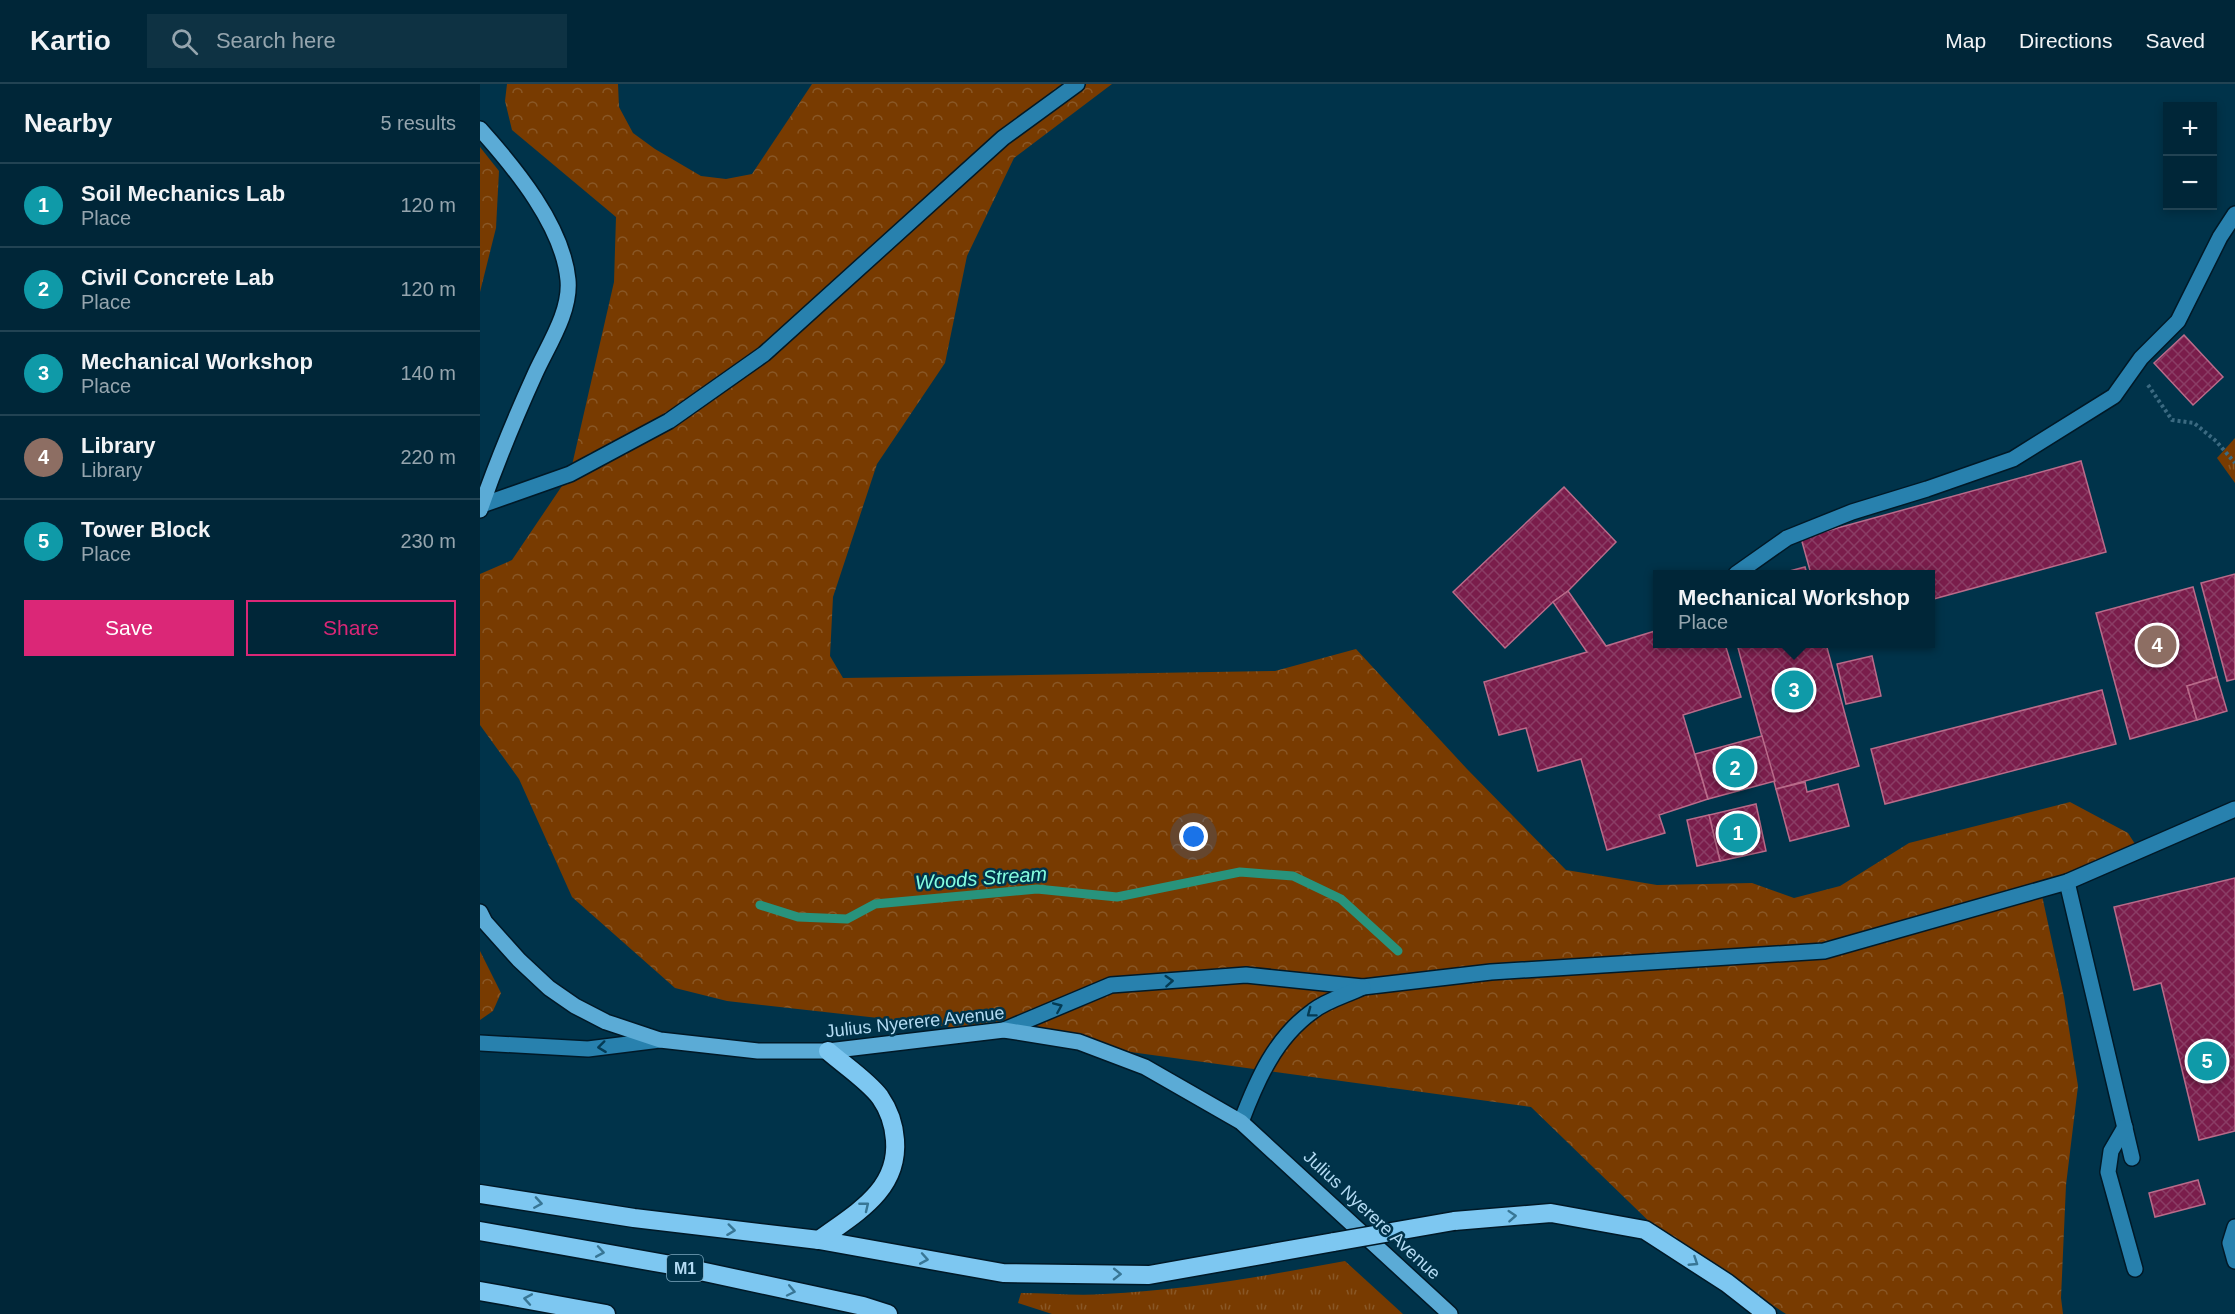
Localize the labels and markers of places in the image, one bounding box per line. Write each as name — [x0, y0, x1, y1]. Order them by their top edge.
pin: 4 — [2138, 622, 2176, 668]
pin: 3 — [1774, 668, 1814, 712]
pin: 2 — [1716, 746, 1754, 790]
pin: 1 — [1718, 810, 1758, 855]
pin: 5 — [2188, 1038, 2226, 1084]

